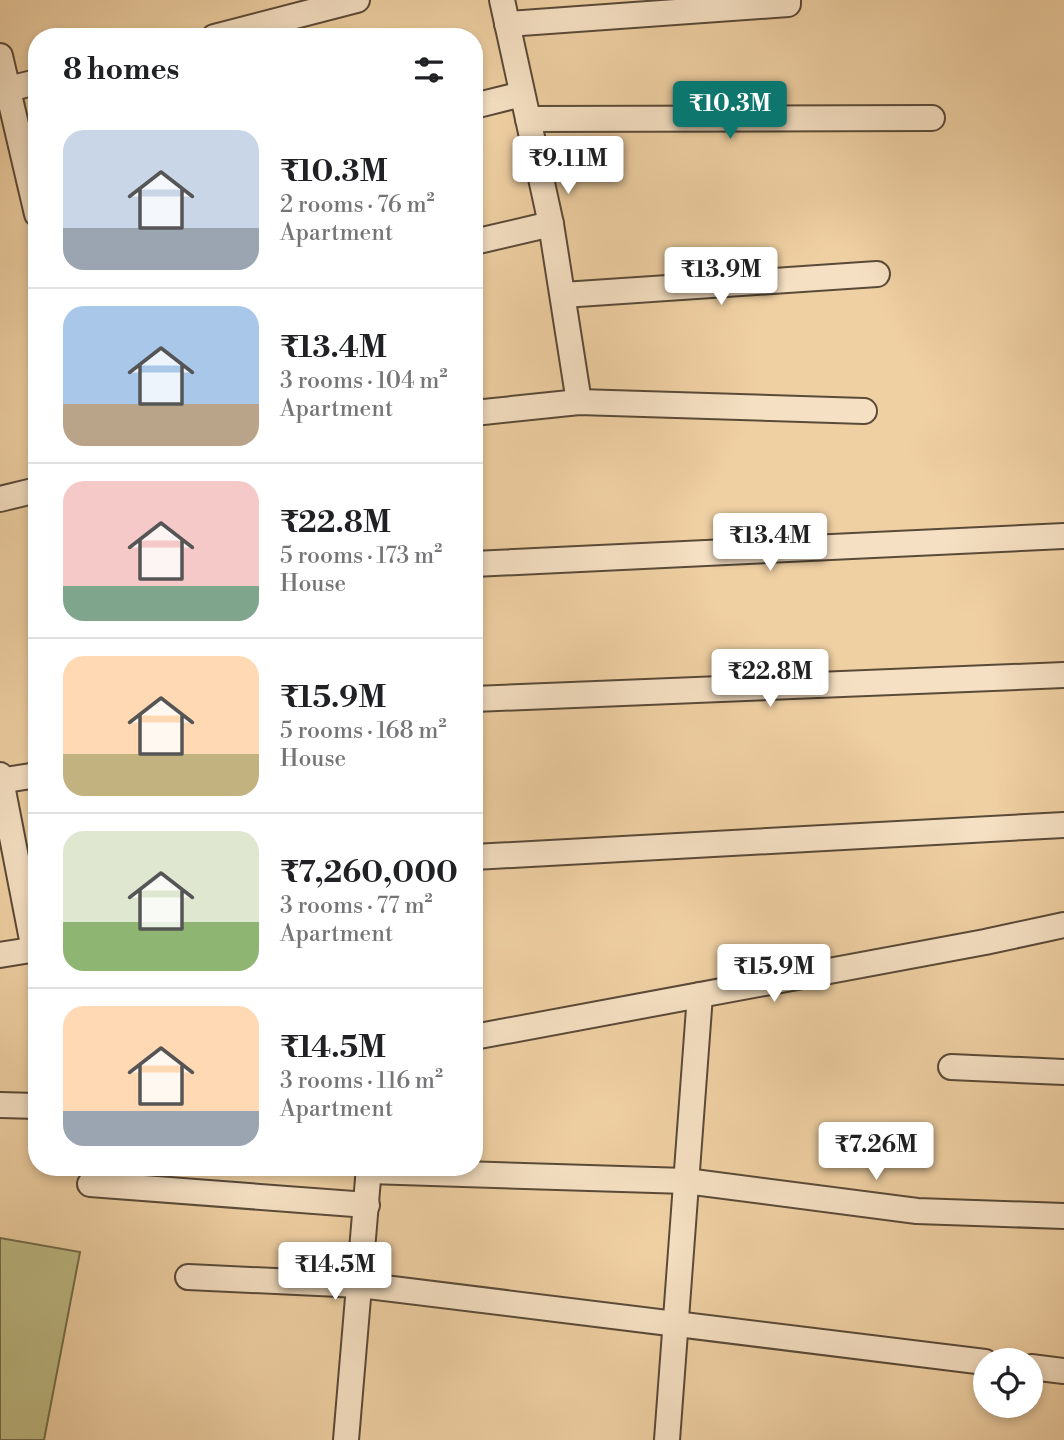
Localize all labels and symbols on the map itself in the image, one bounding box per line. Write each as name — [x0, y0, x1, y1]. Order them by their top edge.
pin: ₹10.3M — [673, 82, 787, 141]
pin: ₹9.11M — [511, 136, 625, 196]
pin: ₹13.9M — [664, 247, 778, 307]
pin: ₹13.4M — [713, 514, 827, 573]
pin: ₹22.8M — [713, 650, 827, 709]
pin: ₹15.9M — [717, 944, 831, 1004]
pin: ₹7.26M — [819, 1122, 933, 1182]
pin: ₹14.5M — [278, 1242, 392, 1302]

